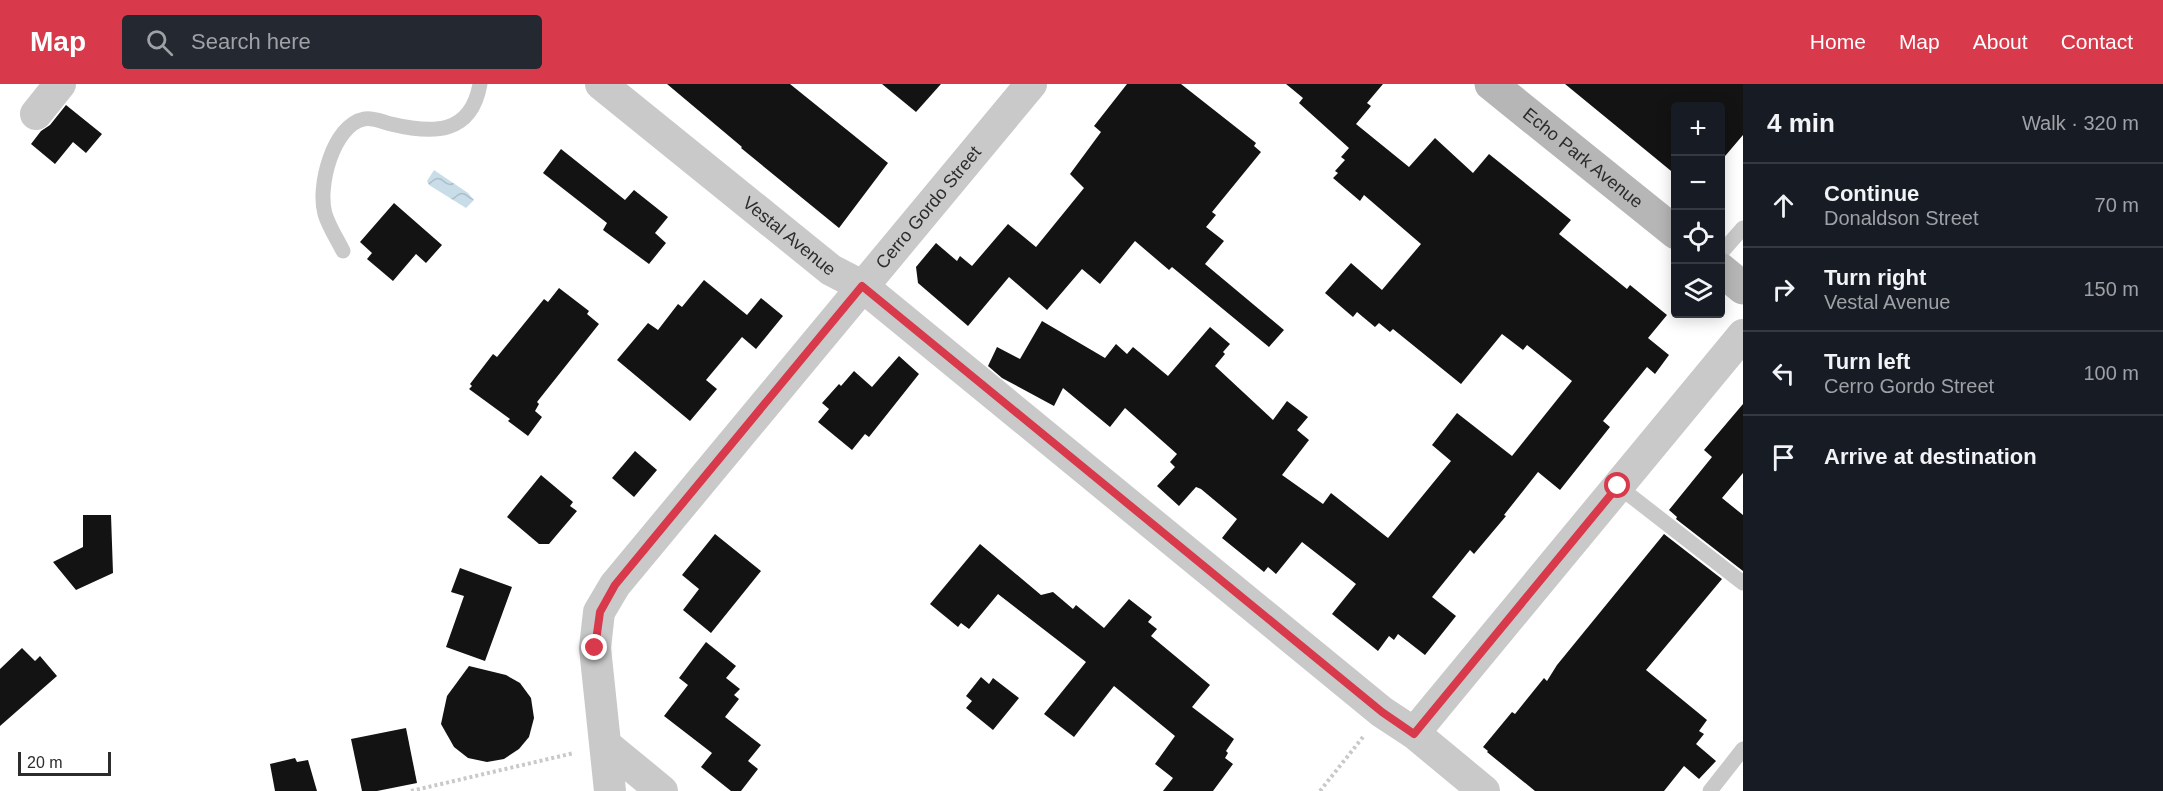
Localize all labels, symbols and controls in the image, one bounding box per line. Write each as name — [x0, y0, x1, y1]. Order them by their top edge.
search box — [122, 15, 542, 69]
text: Map — [30, 26, 86, 57]
icon: search — [143, 26, 176, 59]
text: Search here — [191, 29, 311, 54]
text: Home — [1810, 30, 1866, 53]
text: Map — [1899, 30, 1940, 53]
text: About — [1973, 30, 2028, 53]
text: Contact — [2061, 30, 2133, 53]
map controls — [1671, 102, 1725, 318]
button: + — [1671, 102, 1725, 156]
street label: Echo Park Avenue — [1519, 104, 1647, 212]
text: 4 min — [1767, 108, 1835, 138]
text: Walk · 320 m — [2022, 112, 2139, 134]
street label: Cerro Gordo Street — [872, 142, 985, 273]
button: − — [1671, 156, 1725, 210]
text: Continue — [1824, 181, 1919, 206]
icon: ahead — [1767, 189, 1800, 222]
street label: Vestal Avenue — [739, 193, 840, 280]
text: 70 m — [2095, 194, 2139, 216]
text: Donaldson Street — [1824, 207, 1979, 229]
button: locate — [1671, 210, 1725, 264]
button: layers — [1671, 264, 1725, 318]
text: Turn right — [1824, 265, 1926, 290]
icon: right — [1767, 273, 1800, 306]
text: 150 m — [2083, 278, 2139, 300]
text: Vestal Avenue — [1824, 291, 1950, 313]
text: Turn left — [1824, 349, 1910, 374]
icon: left — [1767, 357, 1800, 390]
text: 100 m — [2083, 362, 2139, 384]
text: Cerro Gordo Street — [1824, 375, 1994, 397]
icon: arrive — [1767, 441, 1800, 474]
text: Arrive at destination — [1824, 444, 2037, 469]
route start — [1604, 472, 1630, 498]
route end — [581, 634, 607, 660]
scale bar — [18, 749, 111, 776]
text: 20 m — [27, 754, 63, 771]

